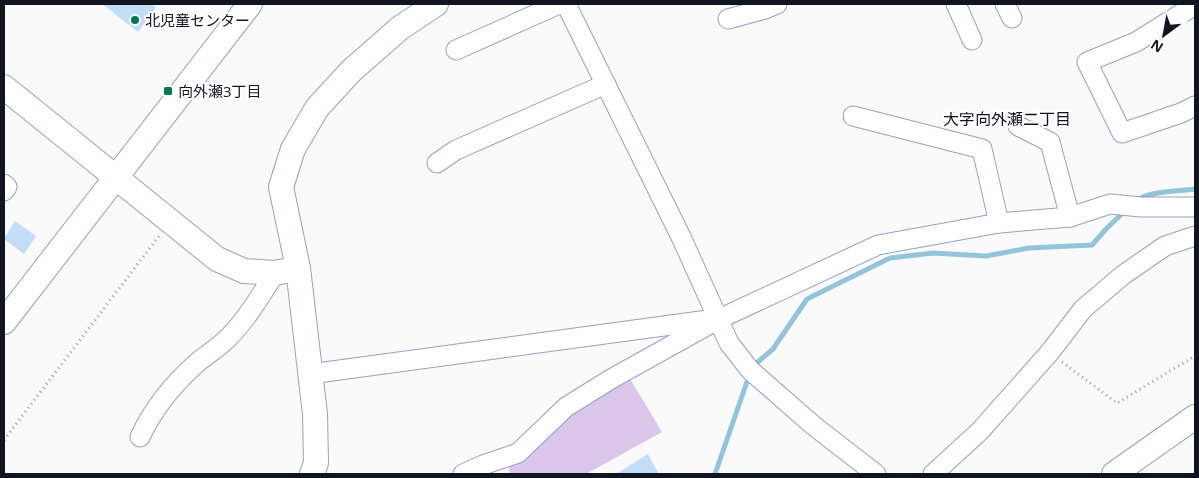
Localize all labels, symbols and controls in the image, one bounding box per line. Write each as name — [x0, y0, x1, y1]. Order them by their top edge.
place label: 北児童センター — [145, 10, 250, 30]
north arrow — [1139, 10, 1189, 60]
marker: 北児童センター — [129, 14, 141, 26]
text: N — [1147, 35, 1167, 58]
place label: 向外瀬3丁目 — [178, 81, 262, 101]
marker: 向外瀬3丁目 — [162, 85, 174, 97]
district label: 大字向外瀬二丁目 — [943, 108, 1071, 130]

